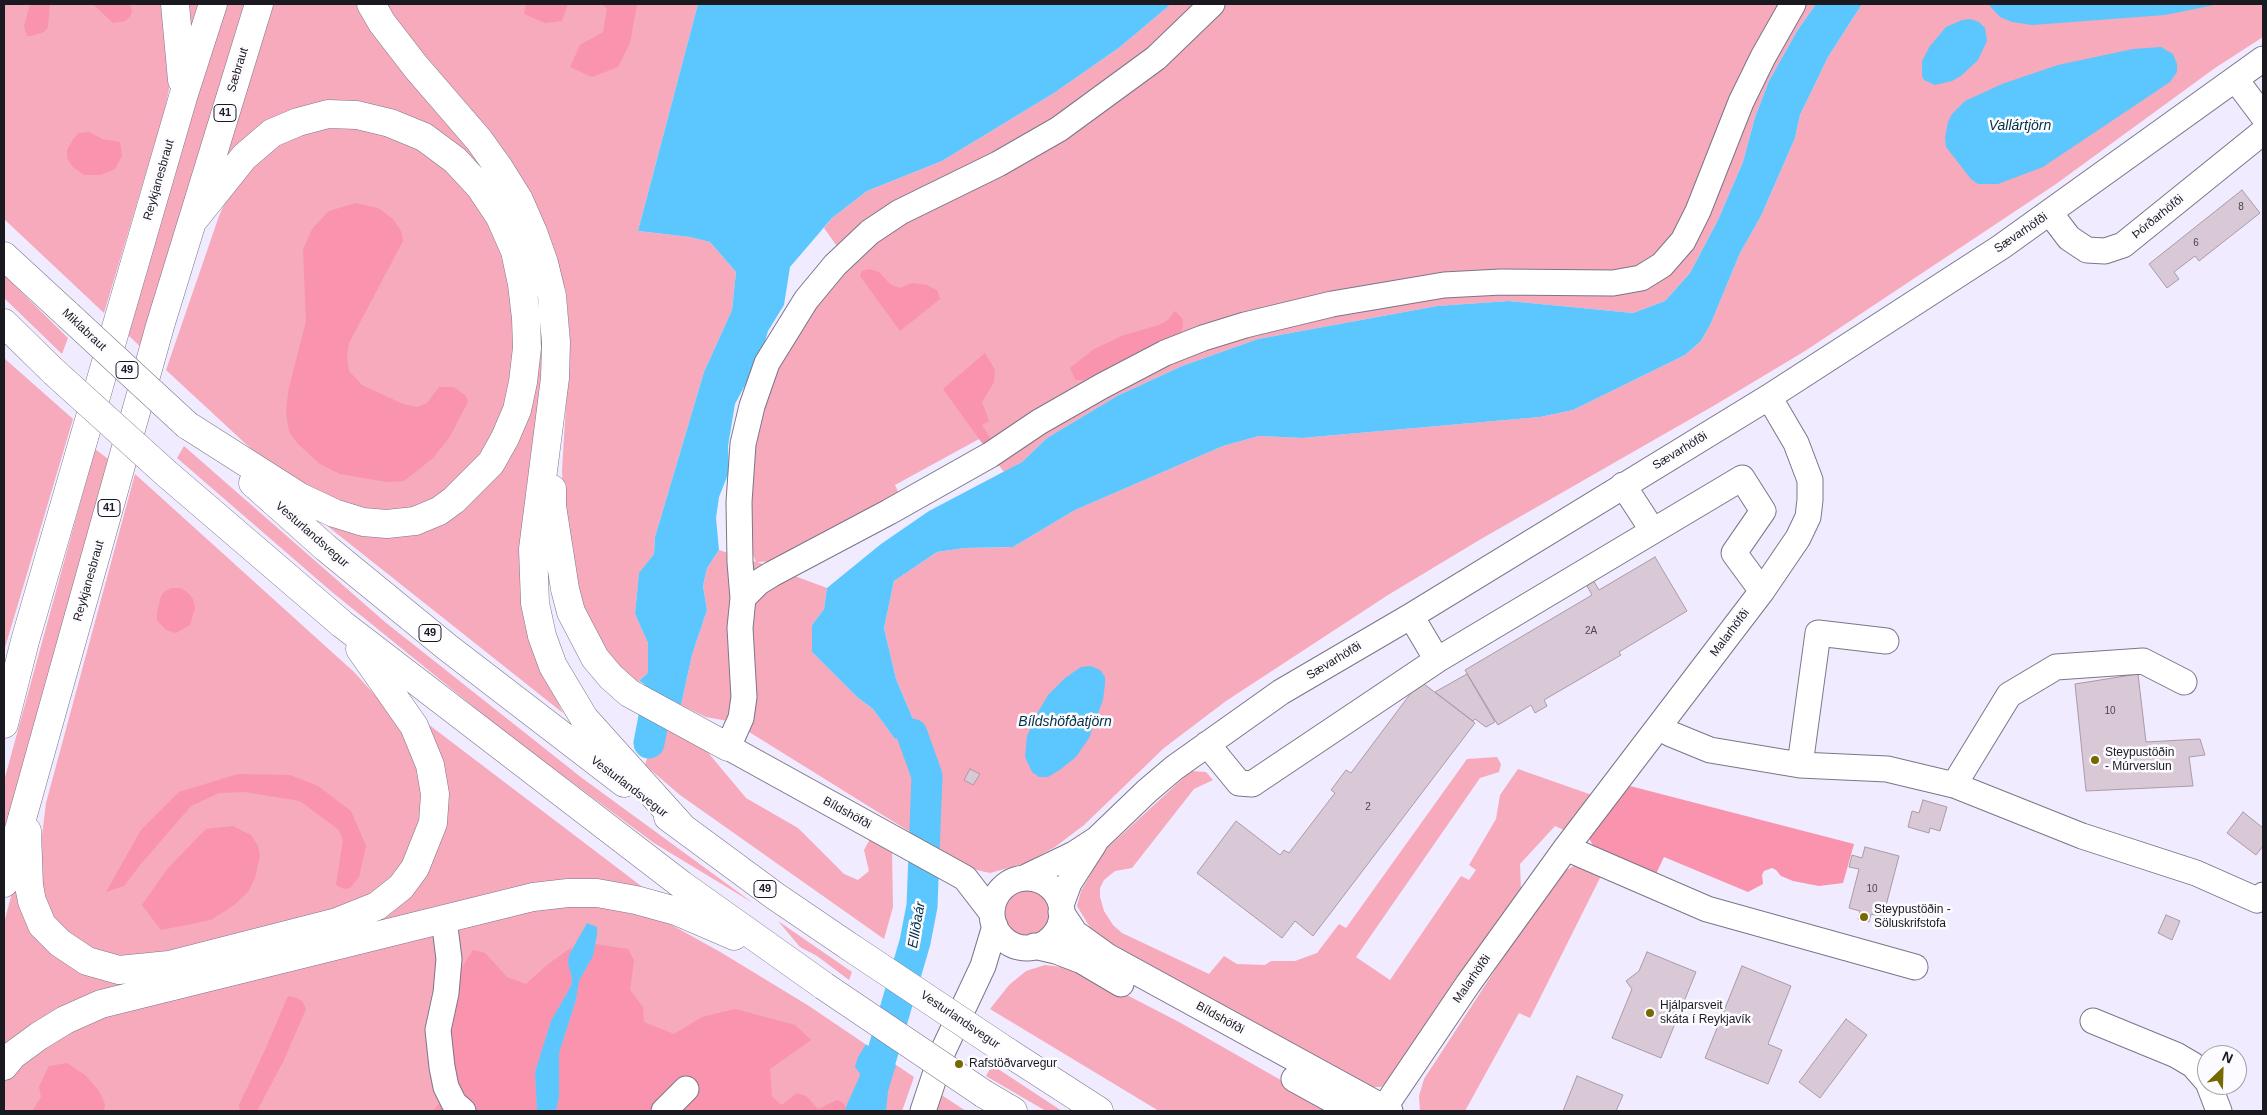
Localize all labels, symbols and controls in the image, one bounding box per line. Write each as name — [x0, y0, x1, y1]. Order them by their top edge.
street label: Sæbraut — [224, 46, 252, 94]
road number: 41 — [214, 105, 236, 122]
water label: Vallártjörn — [1989, 118, 2051, 134]
street label: Reykjanesbraut — [141, 138, 177, 222]
street label: Þórðarhöfði — [2129, 192, 2187, 242]
house number: 8 — [2238, 201, 2244, 213]
street label: Sævarhöfði — [1992, 210, 2050, 256]
house number: 6 — [2193, 237, 2199, 249]
street label: Miklabraut — [59, 306, 109, 354]
road number: 49 — [116, 362, 138, 378]
street label: Sævarhöfði — [1650, 429, 1710, 473]
road number: 41 — [98, 499, 120, 516]
street label: Vesturlandsvegur — [272, 499, 352, 571]
street label: Reykjanesbraut — [71, 539, 107, 623]
street label: Malarhöfði — [1707, 606, 1753, 660]
road number: 49 — [419, 624, 441, 641]
house number: 2A — [1585, 625, 1597, 637]
street label: Sævarhöfði — [1304, 639, 1364, 683]
house number: 10 — [2104, 705, 2116, 717]
water label: Bíldshöfðatjörn — [1018, 714, 1112, 730]
place label: Steypustöðin - Múrverslun — [2105, 746, 2174, 774]
street label: Vesturlandsvegur — [588, 753, 670, 821]
marker: Steypustöðin - Múrverslun — [2089, 754, 2101, 766]
street label: Bíldshöfði — [820, 794, 874, 832]
house number: 2 — [1365, 801, 1371, 813]
road number: 49 — [754, 881, 776, 898]
house number: 10 — [1866, 883, 1878, 895]
water label: Elliðaár — [905, 901, 929, 949]
place label: Steypustöðin - Söluskrifstofa — [1874, 903, 1951, 931]
marker: Steypustöðin - Söluskrifstofa — [1858, 911, 1870, 923]
street label: Malarhöfði — [1450, 952, 1494, 1006]
street label: Vesturlandsvegur — [918, 988, 1002, 1052]
street label: Bíldshöfði — [1193, 999, 1247, 1037]
place label: Hjálparsveit skáta í Reykjavík — [1660, 999, 1751, 1027]
marker: Hjálparsveit skáta í Reykjavík — [1644, 1007, 1656, 1019]
north arrow — [2197, 1045, 2247, 1095]
text: N — [2220, 1048, 2236, 1067]
place label: Rafstöðvarvegur — [969, 1057, 1057, 1071]
marker: Rafstöðvarvegur — [953, 1058, 965, 1070]

